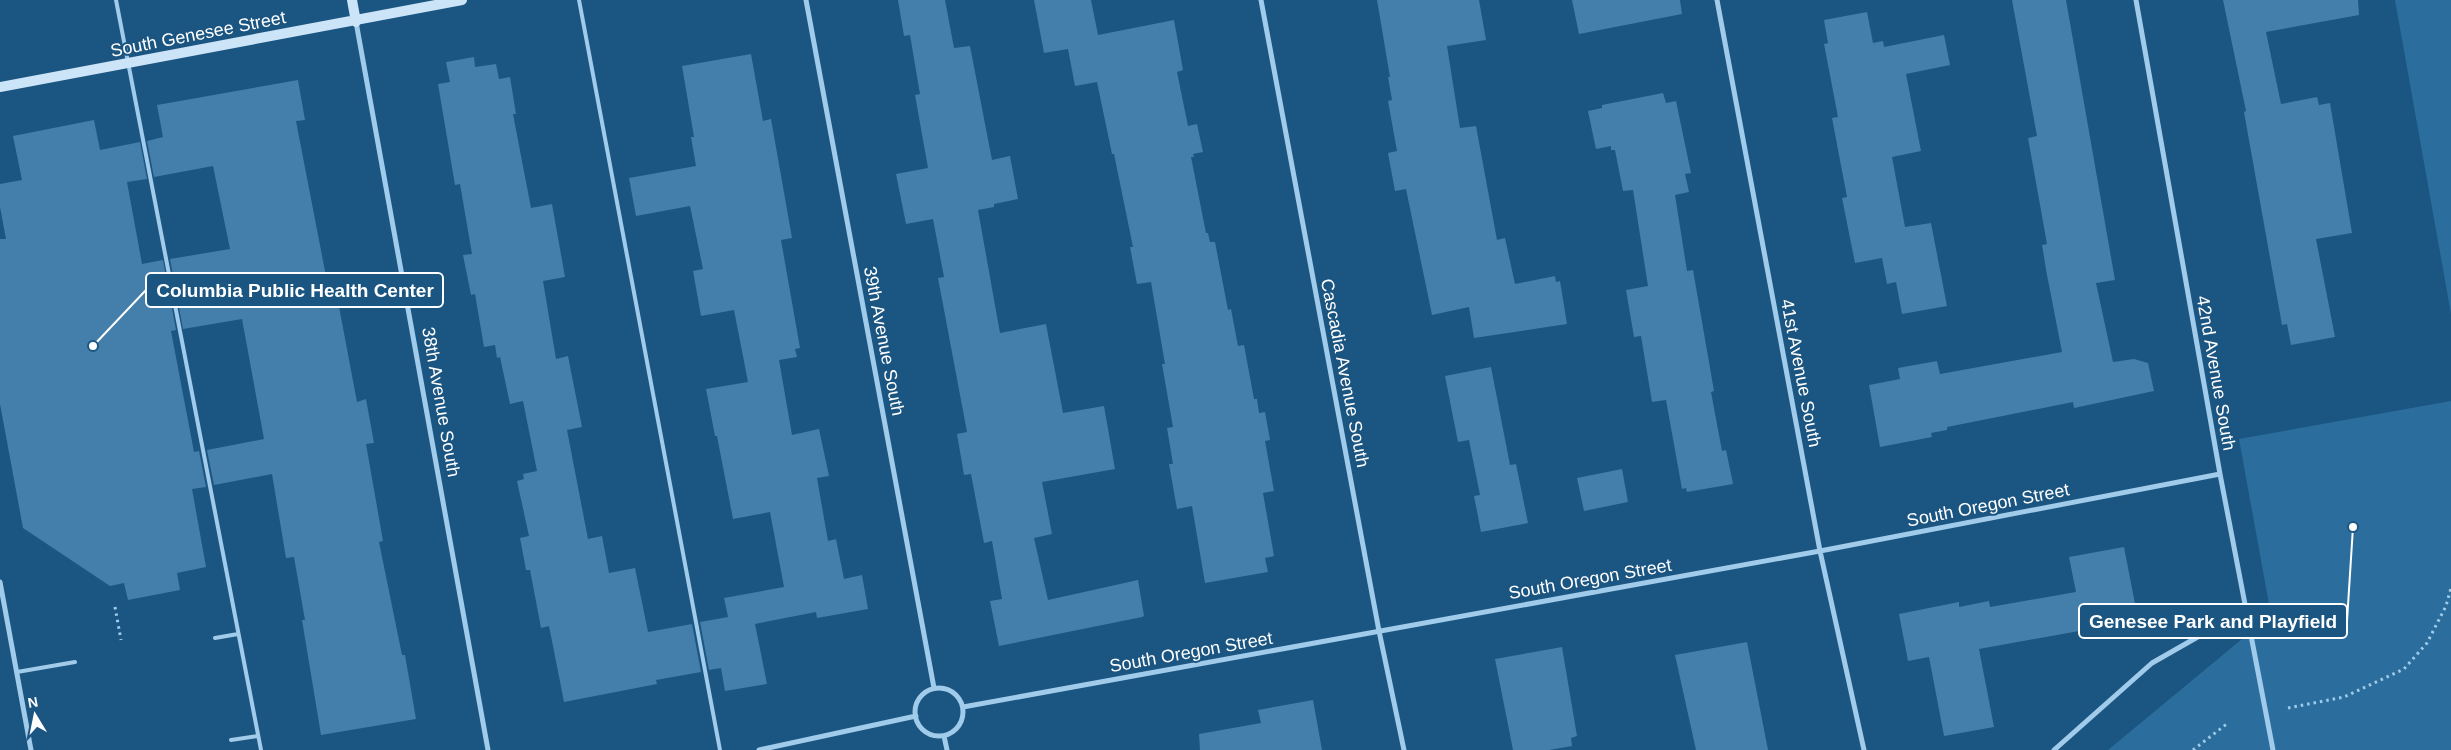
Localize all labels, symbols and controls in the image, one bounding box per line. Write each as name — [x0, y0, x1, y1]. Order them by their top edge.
street label: South Genesee Street — [109, 7, 287, 61]
street label: 39th Avenue South — [860, 265, 908, 417]
callout: Columbia Public Health Center — [146, 273, 443, 307]
street label: Cascadia Avenue South — [1317, 277, 1373, 469]
text: Columbia Public Health Center — [156, 280, 434, 301]
street label: 42nd Avenue South — [2193, 294, 2239, 452]
street label: 41st Avenue South — [1777, 297, 1825, 449]
street label: 38th Avenue South — [418, 326, 464, 478]
street label: South Oregon Street — [1905, 479, 2071, 531]
street label: South Oregon Street — [1507, 555, 1673, 603]
callout: Genesee Park and Playfield — [2079, 604, 2347, 638]
text: Genesee Park and Playfield — [2089, 611, 2337, 632]
street label: South Oregon Street — [1108, 628, 1274, 676]
north arrow — [10, 690, 60, 740]
text: N — [26, 693, 39, 711]

